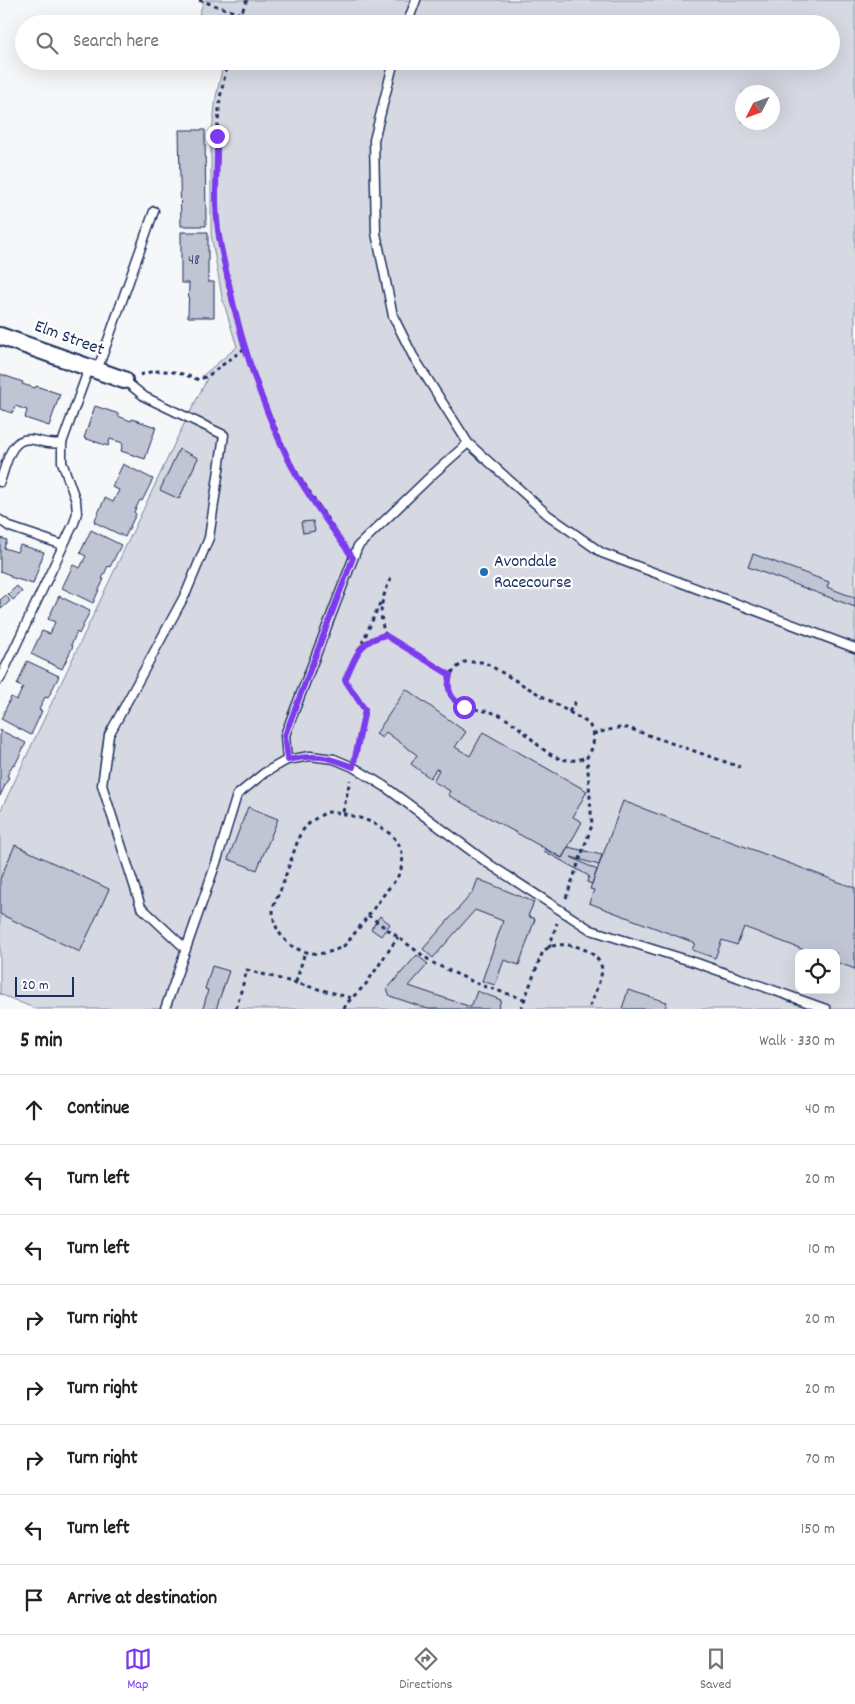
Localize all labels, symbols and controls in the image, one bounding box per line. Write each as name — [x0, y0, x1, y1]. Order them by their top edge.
search box — [15, 15, 840, 70]
icon: search — [33, 29, 61, 57]
text: Search here — [73, 29, 159, 56]
north arrow — [735, 85, 780, 130]
route end — [206, 125, 229, 148]
house number: 48 — [188, 250, 200, 272]
street label: Elm Street — [31, 315, 108, 363]
place label: Avondale Racecourse — [494, 550, 572, 596]
marker: Avondale Racecourse — [478, 566, 490, 578]
route start — [453, 696, 476, 719]
map controls — [795, 949, 840, 994]
button: locate — [795, 949, 840, 994]
scale bar — [15, 974, 74, 997]
text: 20 m — [22, 976, 49, 996]
text: 5 min — [20, 1027, 63, 1057]
text: Walk · 330 m — [759, 1030, 835, 1053]
icon: ahead — [20, 1096, 48, 1124]
text: Continue — [67, 1096, 129, 1123]
text: 40 m — [805, 1098, 835, 1121]
icon: left — [20, 1166, 48, 1194]
text: Turn left — [67, 1166, 130, 1193]
text: 20 m — [805, 1168, 835, 1191]
icon: left — [20, 1236, 48, 1264]
text: Turn left — [67, 1236, 130, 1263]
text: 10 m — [808, 1238, 835, 1261]
icon: right — [20, 1306, 48, 1334]
text: Turn right — [67, 1306, 138, 1333]
text: 20 m — [805, 1308, 835, 1331]
icon: right — [20, 1376, 48, 1404]
text: Turn right — [67, 1376, 138, 1403]
text: 20 m — [805, 1378, 835, 1401]
icon: right — [20, 1446, 48, 1474]
text: Turn right — [67, 1446, 138, 1473]
text: 70 m — [805, 1448, 835, 1471]
icon: left — [20, 1516, 48, 1544]
text: Turn left — [67, 1516, 130, 1543]
text: 150 m — [801, 1518, 835, 1541]
icon: arrive — [20, 1586, 48, 1614]
text: Arrive at destination — [67, 1586, 217, 1613]
tab: Map — [124, 1645, 152, 1695]
tab: Directions — [399, 1645, 452, 1695]
tab: Saved — [700, 1645, 731, 1695]

